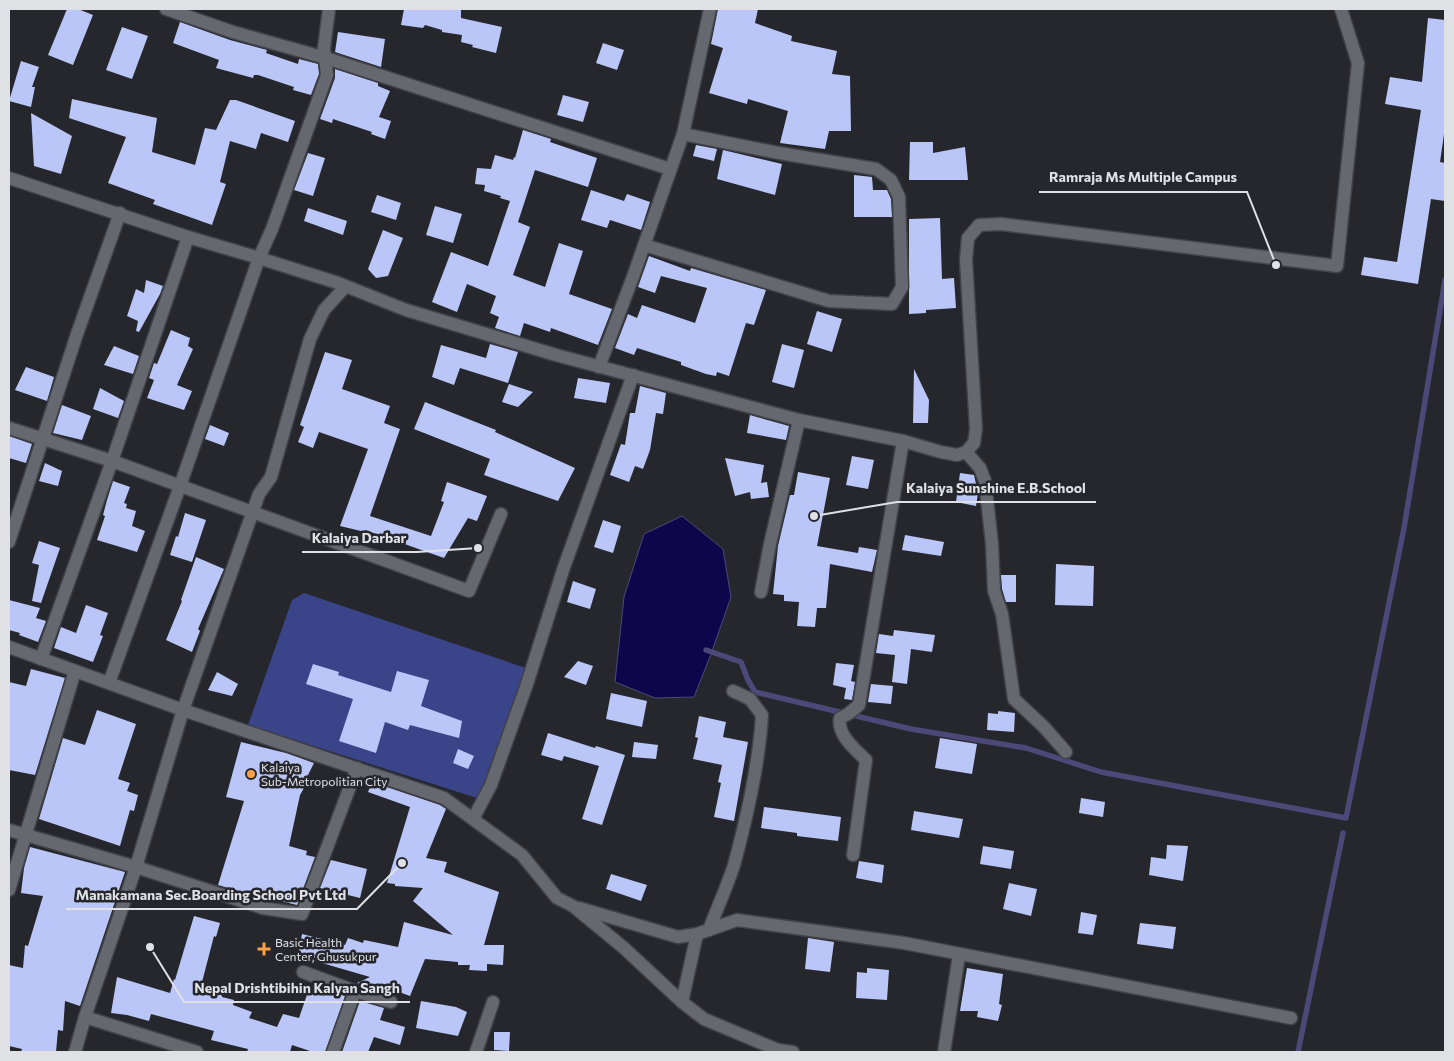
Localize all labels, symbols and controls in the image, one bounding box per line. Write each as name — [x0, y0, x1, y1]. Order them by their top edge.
callout: Ramraja Ms Multiple Campus — [1039, 163, 1247, 192]
text: Ramraja Ms Multiple Campus — [1049, 168, 1237, 185]
callout: Kalaiya Sunshine E.B.School — [897, 473, 1096, 502]
text: Kalaiya Sunshine E.B.School — [906, 479, 1086, 496]
callout: Kalaiya Darbar — [302, 523, 417, 552]
text: Kalaiya Darbar — [312, 529, 407, 546]
place label: Kalaiya Sub-Metropolitian City — [261, 760, 388, 788]
marker: Kalaiya Sub-Metropolitian City — [245, 768, 257, 780]
callout: Manakamana Sec.Boarding School Pvt Ltd — [66, 880, 357, 909]
text: Manakamana Sec.Boarding School Pvt Ltd — [76, 886, 346, 903]
place label: Basic Health Center, Ghusukpur — [275, 935, 377, 963]
marker: Basic Health Center, Ghusukpur — [257, 942, 271, 956]
callout: Nepal Drishtibihin Kalyan Sangh — [184, 973, 410, 1002]
text: Nepal Drishtibihin Kalyan Sangh — [194, 979, 400, 996]

